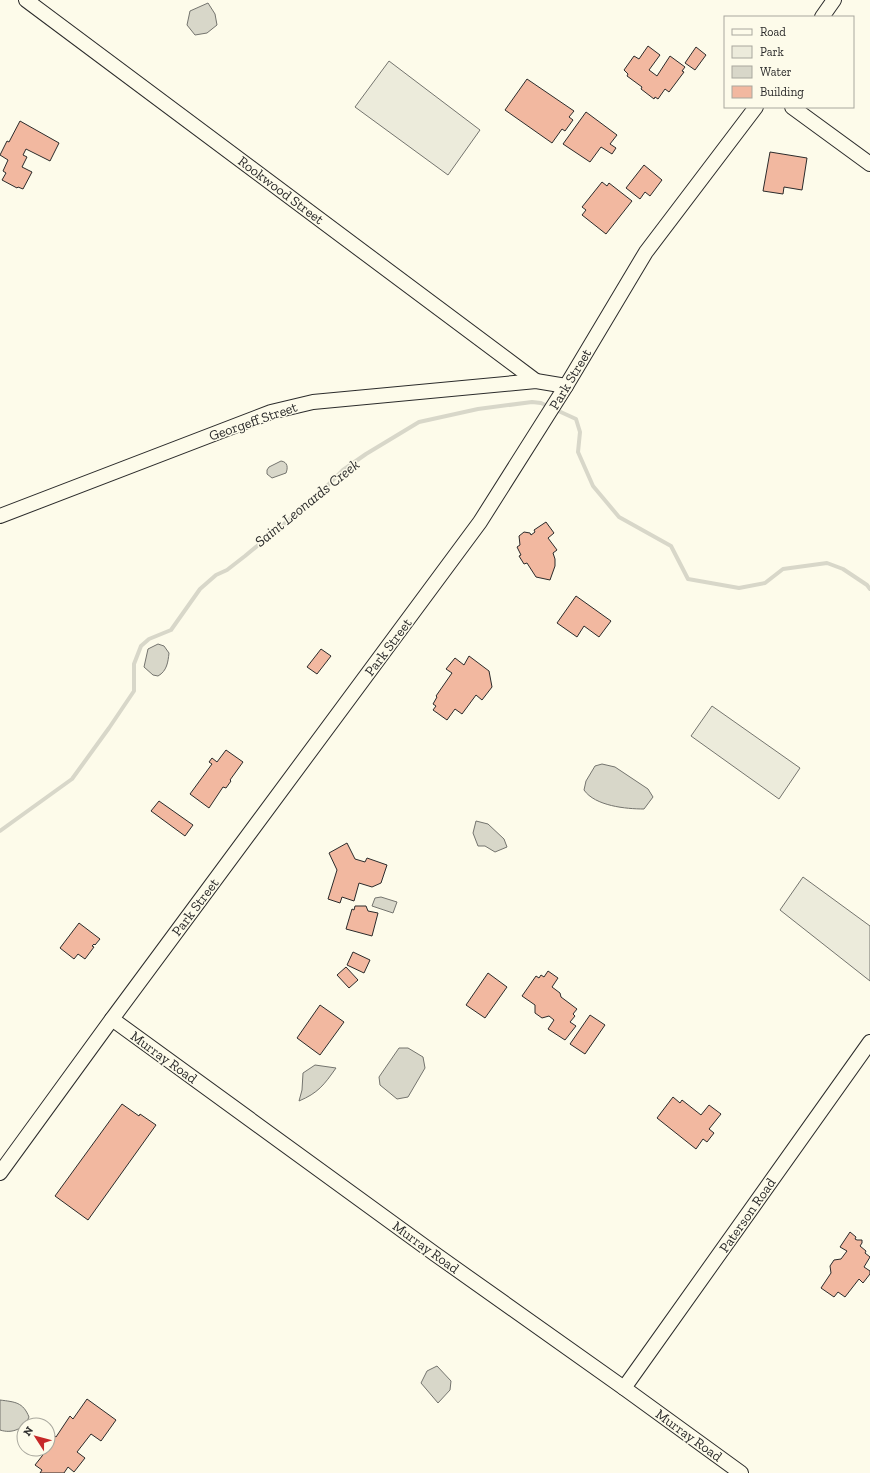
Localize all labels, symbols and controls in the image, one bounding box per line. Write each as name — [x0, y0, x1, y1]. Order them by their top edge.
legend — [724, 16, 854, 108]
text: Road — [760, 25, 786, 39]
text: Park — [760, 45, 785, 59]
text: Water — [760, 65, 792, 79]
text: Building — [760, 85, 804, 99]
street label: Rookwood Street — [235, 153, 328, 229]
street label: Park Street — [546, 345, 596, 413]
street label: Georgeff Street — [207, 398, 300, 445]
water label: Saint Leonards Creek — [251, 455, 363, 551]
street label: Park Street — [361, 614, 416, 680]
street label: Park Street — [168, 874, 223, 940]
street label: Murray Road — [127, 1028, 201, 1087]
street label: Paterson Road — [716, 1175, 779, 1256]
street label: Murray Road — [389, 1218, 463, 1277]
street label: Murray Road — [652, 1406, 726, 1465]
north arrow — [16, 1417, 56, 1457]
text: N — [21, 1424, 36, 1439]

